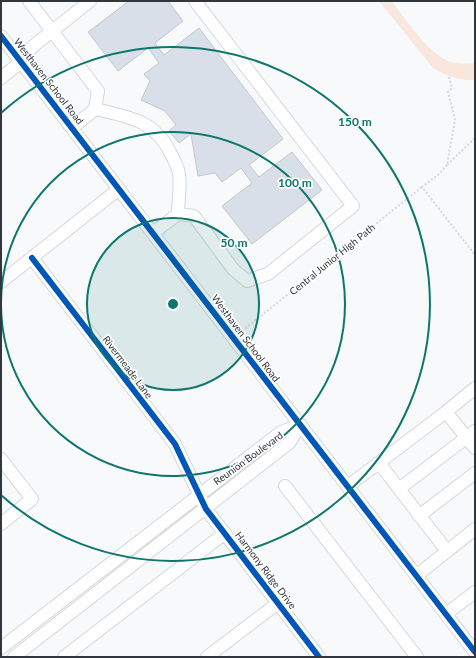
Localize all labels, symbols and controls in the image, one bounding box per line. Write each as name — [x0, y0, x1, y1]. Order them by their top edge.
street label: Westhaven School Road — [12, 36, 86, 126]
text: 150 m — [338, 114, 372, 129]
text: 100 m — [278, 175, 312, 190]
street label: Central Junior High Path — [287, 221, 377, 297]
text: 50 m — [221, 235, 247, 250]
street label: Westhaven School Road — [209, 292, 283, 384]
centre of rings — [166, 297, 180, 311]
street label: Rivermeade Lane — [101, 333, 155, 401]
street label: Reunion Boulevard — [211, 429, 285, 487]
street label: Harmony Ridge Drive — [233, 529, 299, 611]

